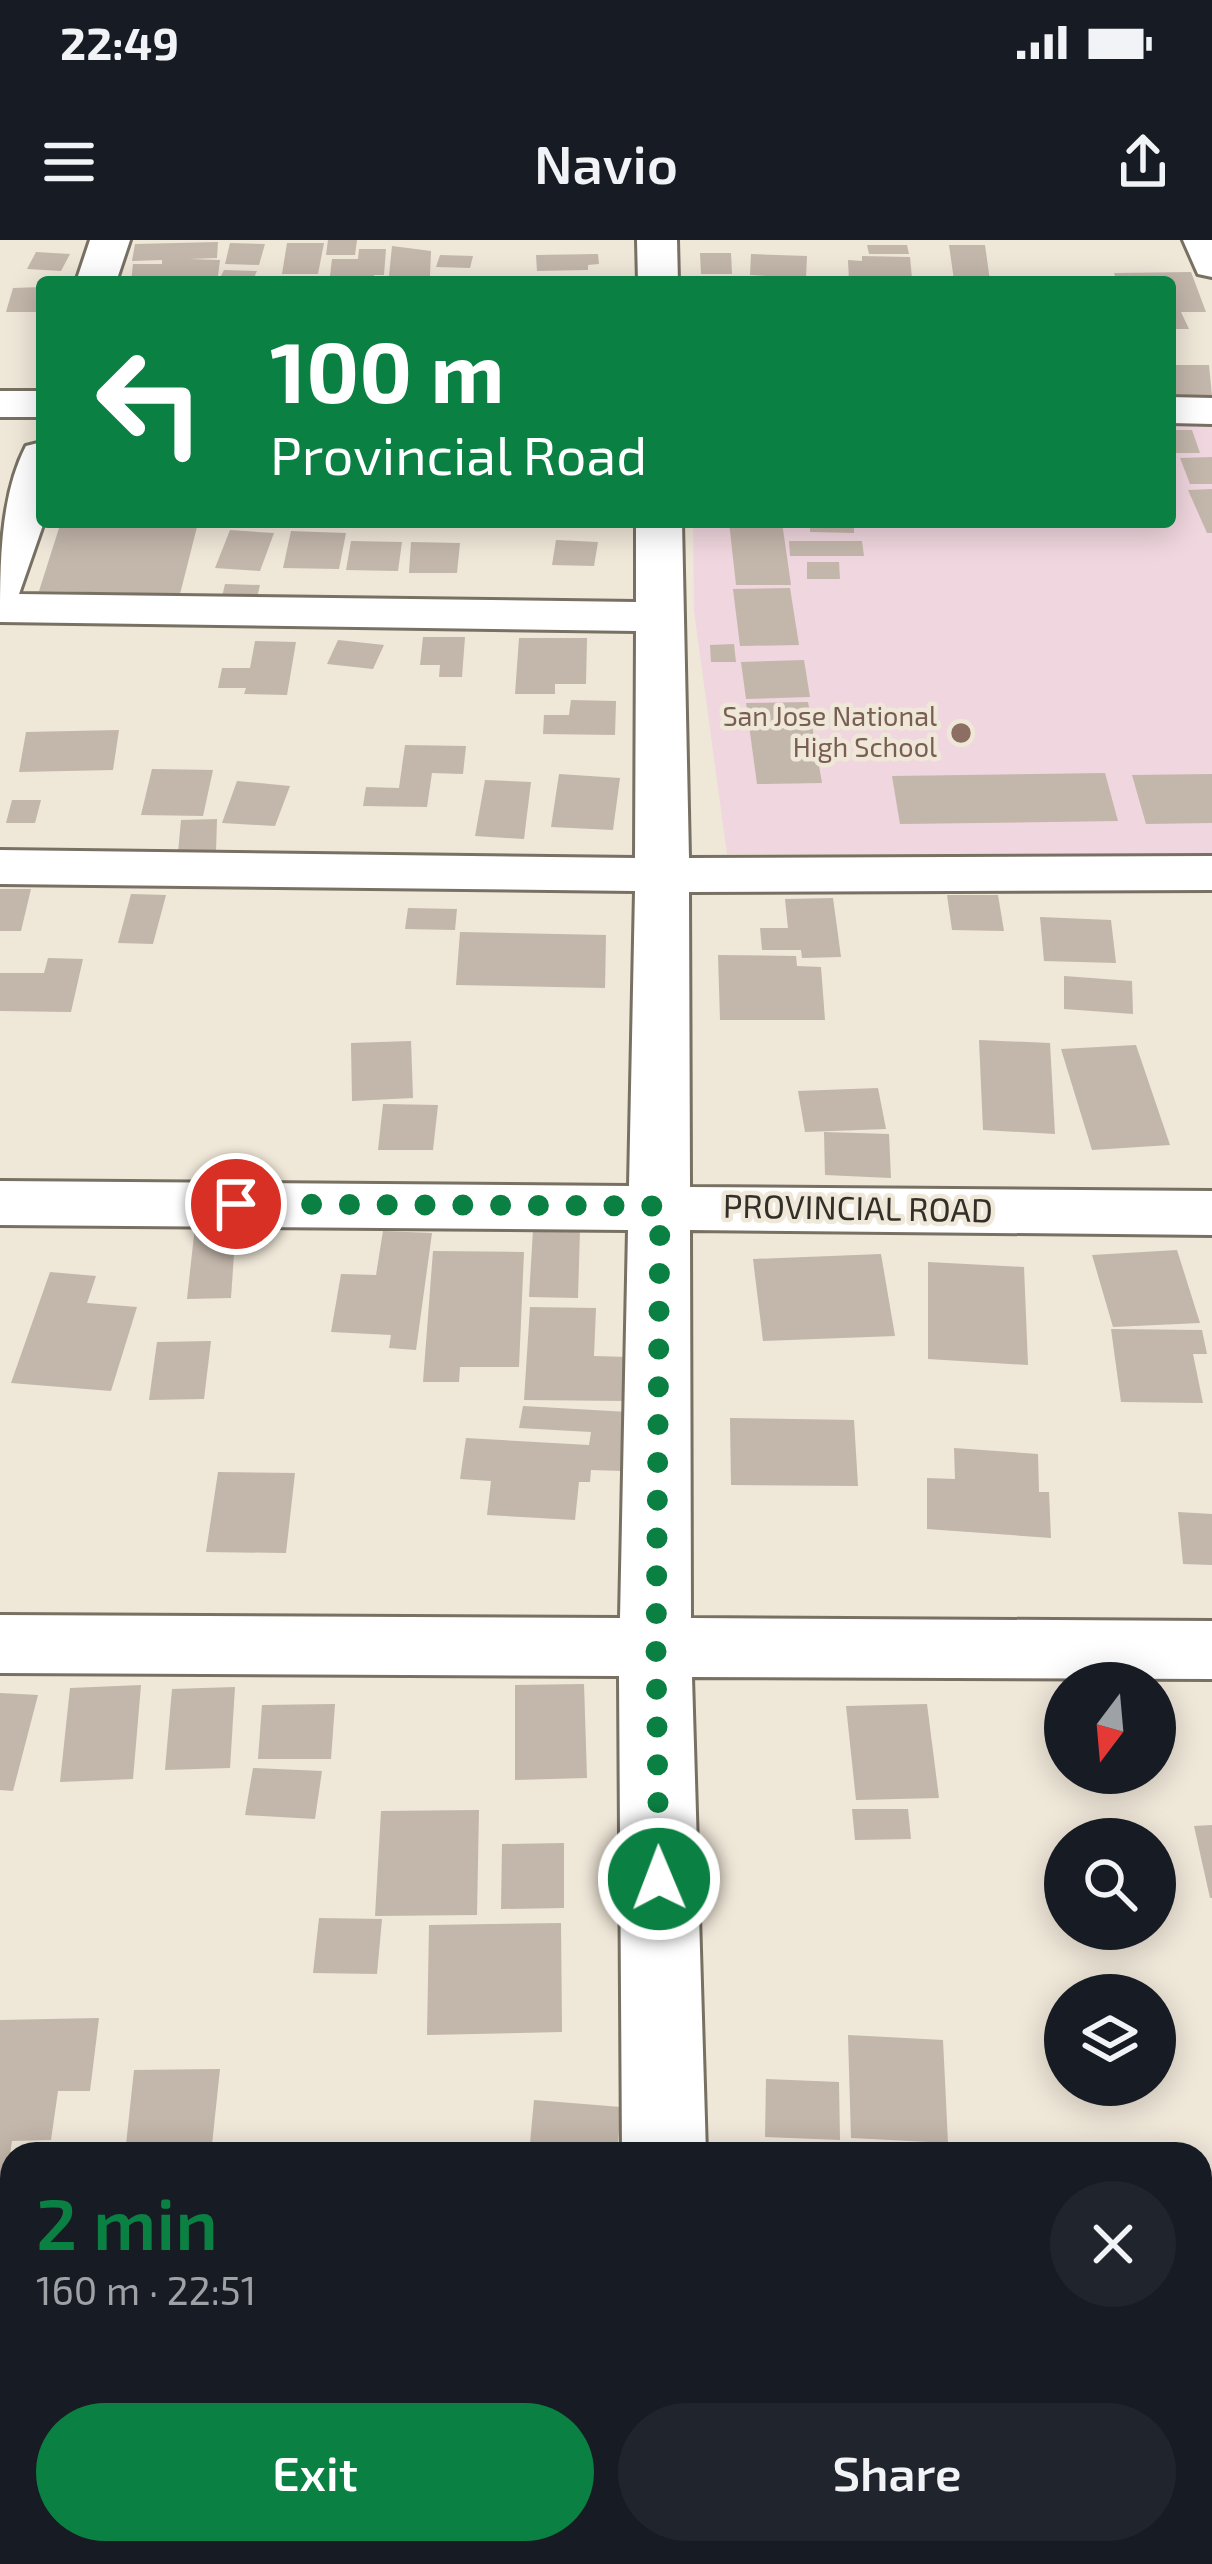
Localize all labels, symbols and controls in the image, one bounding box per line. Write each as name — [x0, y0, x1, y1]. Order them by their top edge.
text: 22:49 — [60, 15, 179, 69]
icon: menu — [36, 129, 102, 195]
icon: share — [1110, 129, 1176, 195]
text: Navio — [534, 130, 678, 195]
text: 100 m — [270, 319, 504, 420]
icon: left — [72, 324, 228, 480]
text: Provincial Road — [270, 421, 647, 486]
place label: San Jose National High School — [722, 699, 937, 763]
marker: San Jose National High School — [948, 720, 974, 746]
pin — [185, 1153, 287, 1255]
icon: arrive — [203, 1171, 269, 1237]
street label: PROVINCIAL ROAD — [723, 1185, 993, 1229]
north arrow — [1044, 1662, 1176, 1794]
map controls — [1044, 1662, 1176, 2106]
position arrow — [596, 1816, 722, 1942]
button: search — [1044, 1818, 1176, 1950]
button: layers — [1044, 1974, 1176, 2106]
text: 2 min — [36, 2178, 218, 2264]
button: close — [1050, 2181, 1176, 2307]
text: 160 m · 22:51 — [36, 2266, 256, 2313]
button: Exit — [36, 2403, 594, 2541]
button: Share — [618, 2403, 1176, 2541]

